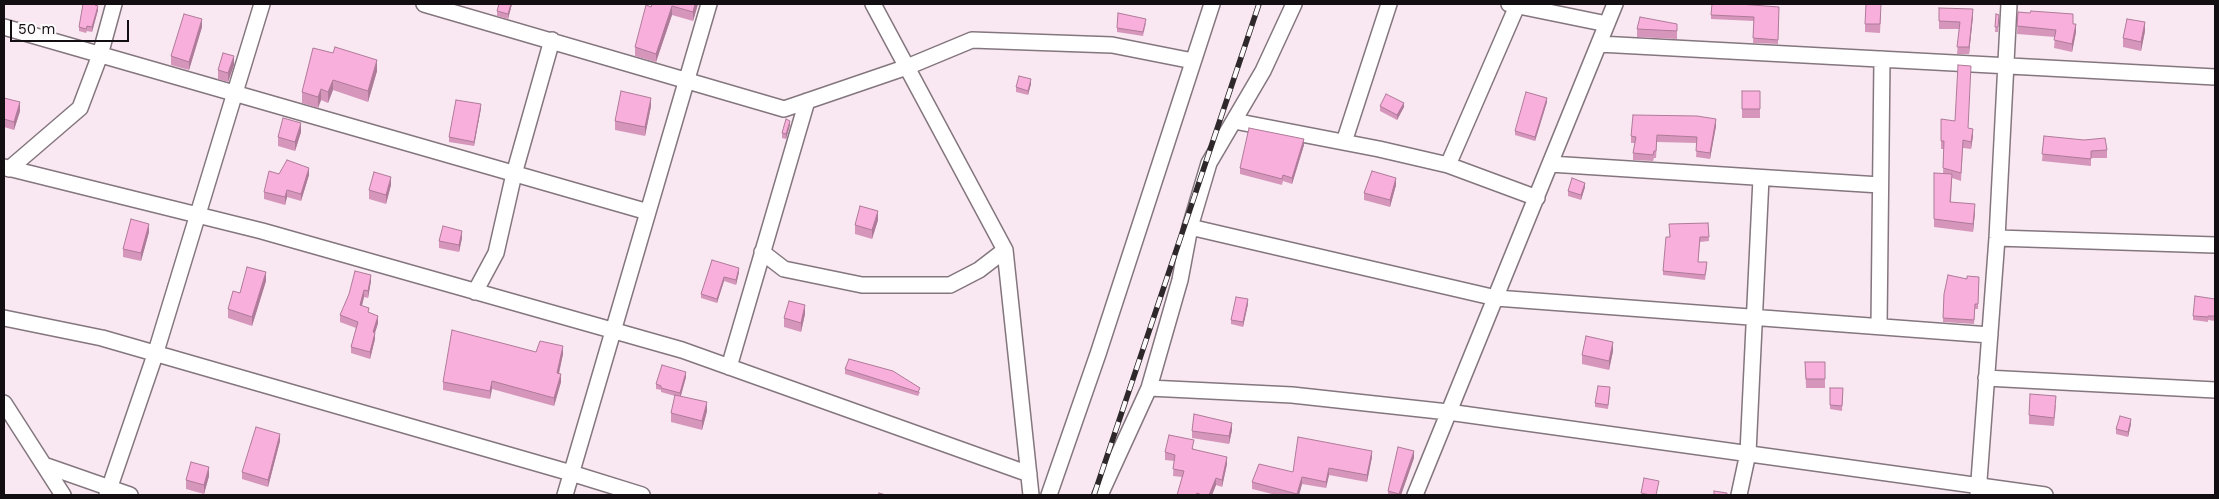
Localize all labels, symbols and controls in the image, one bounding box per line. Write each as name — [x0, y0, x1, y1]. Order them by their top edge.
scale bar — [12, 10, 131, 42]
text: 50 m — [18, 20, 55, 38]

